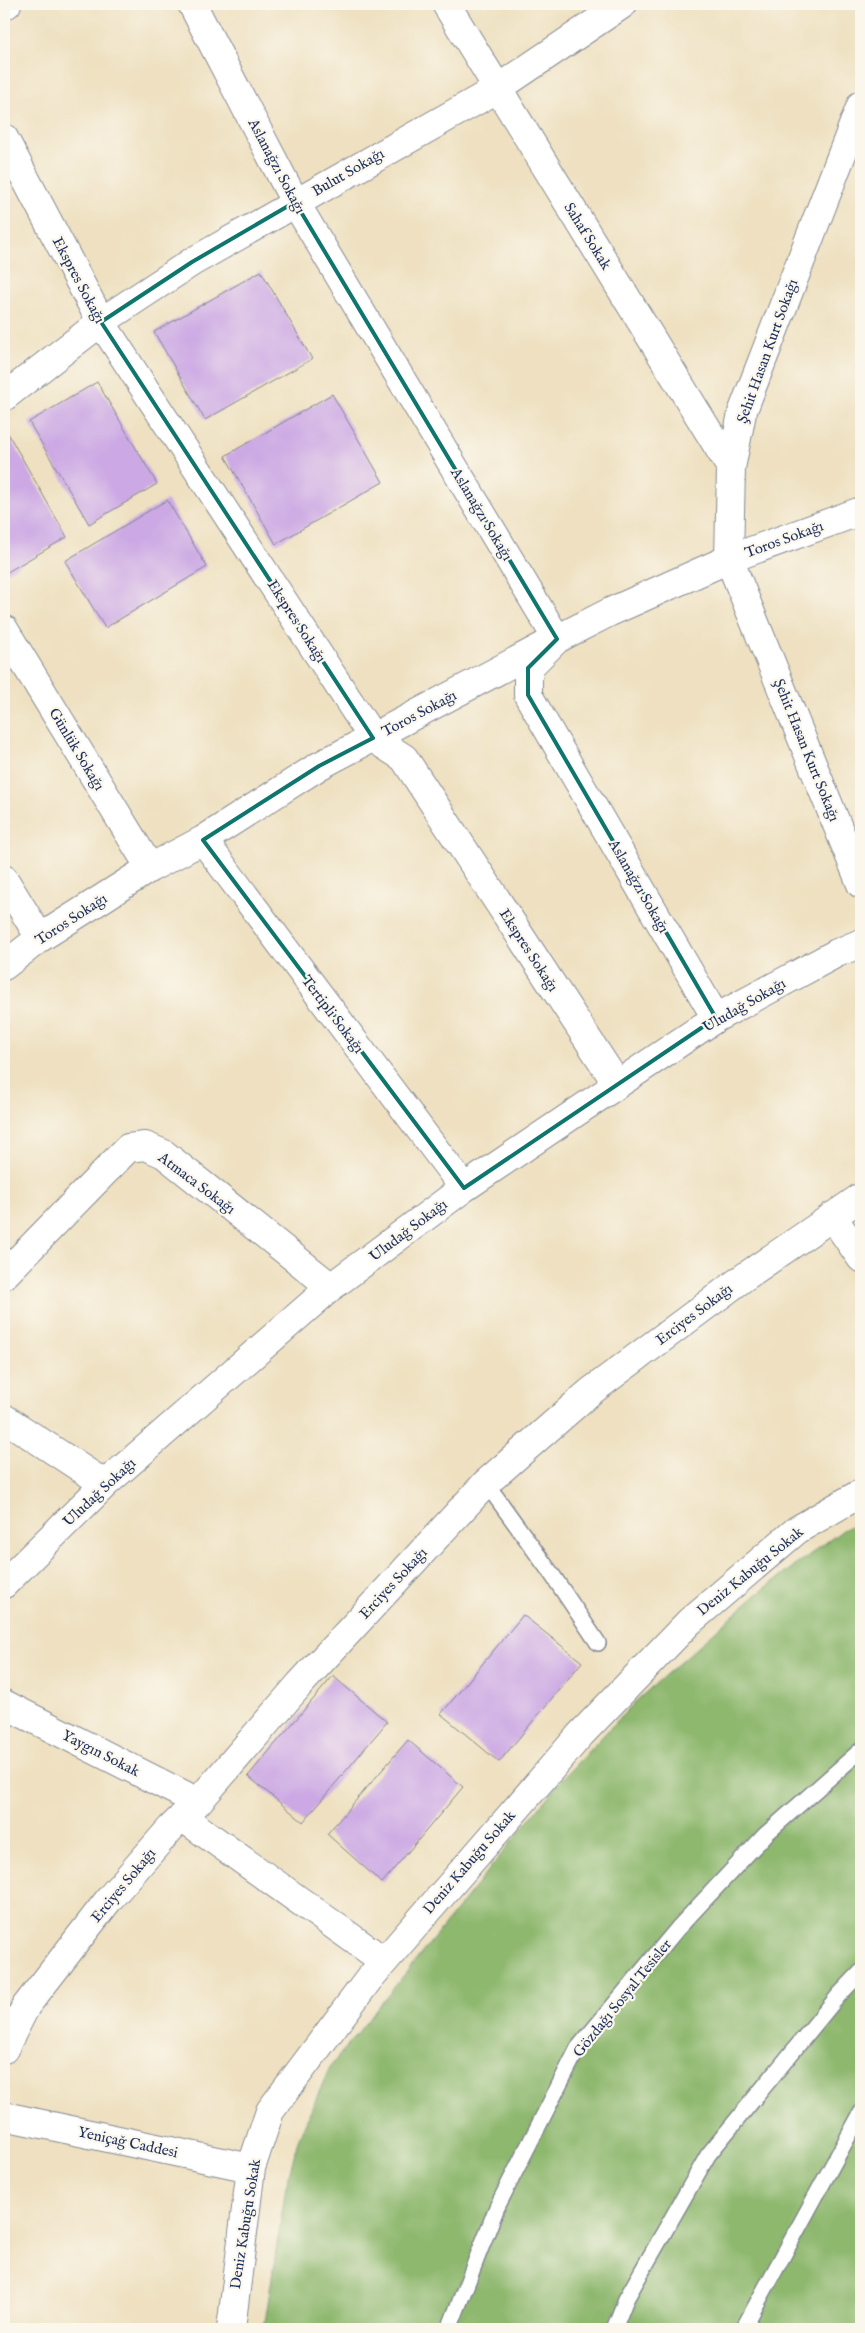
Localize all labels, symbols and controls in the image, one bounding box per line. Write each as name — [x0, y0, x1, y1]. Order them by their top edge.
street label: Aslanağzı Sokağı — [243, 114, 310, 217]
street label: Bulut Sokağı — [309, 144, 388, 201]
street label: Sahaf Sokak — [559, 199, 616, 274]
street label: Ekspres Sokağı — [48, 234, 109, 327]
street label: Şehit Hasan Kurt Sokağı — [733, 276, 802, 426]
street label: Aslanağzı Sokağı — [446, 463, 517, 564]
street label: Toros Sokağı — [742, 516, 826, 562]
street label: Ekspres Sokağı — [263, 576, 330, 666]
street label: Şehit Hasan Kurt Sokağı — [769, 676, 844, 824]
street label: Toros Sokağı — [379, 686, 460, 741]
street label: Günlük Sokağı — [44, 704, 109, 794]
street label: Aslanağzı Sokağı — [604, 835, 673, 937]
street label: Toros Sokağı — [32, 889, 111, 950]
street label: Ekspres Sokağı — [495, 905, 562, 995]
street label: Tertipli Sokağı — [297, 971, 368, 1057]
street label: Uludağ Sokağı — [699, 974, 789, 1037]
street label: Atmaca Sokağı — [153, 1148, 239, 1219]
street label: Uludağ Sokağı — [365, 1195, 451, 1266]
street label: Erciyes Sokağı — [652, 1279, 736, 1349]
street label: Uludağ Sokağı — [59, 1454, 140, 1531]
street label: Deniz Kabuğu Sokak — [693, 1522, 808, 1620]
street label: Erciyes Sokağı — [355, 1543, 431, 1623]
street label: Yaygın Sokak — [59, 1726, 144, 1782]
street label: Deniz Kabuğu Sokak — [419, 1806, 520, 1918]
street label: Erciyes Sokağı — [87, 1844, 160, 1926]
street label: Gözdağı Sosyal Tesisler — [569, 1935, 676, 2061]
street label: Yeniçağ Caddesi — [76, 2123, 180, 2162]
street label: Deniz Kabuğu Sokak — [226, 2157, 265, 2291]

